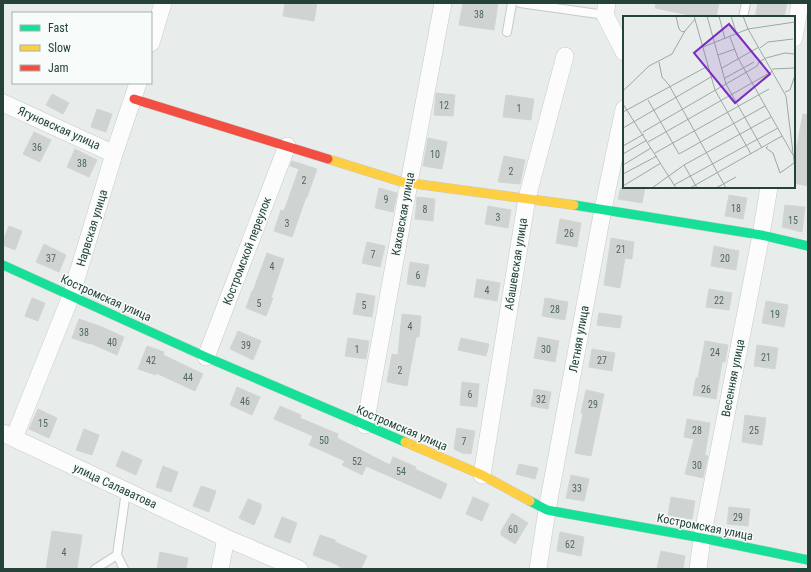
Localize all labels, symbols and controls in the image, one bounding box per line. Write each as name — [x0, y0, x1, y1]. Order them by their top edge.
house number: 38 — [474, 9, 484, 20]
legend — [12, 12, 152, 84]
inset map — [623, 16, 795, 188]
text: Fast — [48, 21, 69, 35]
text: Slow — [48, 41, 71, 55]
text: Jam — [48, 61, 69, 75]
house number: 12 — [439, 100, 449, 111]
house number: 1 — [517, 103, 521, 114]
street label: Ягуновская улица — [15, 104, 103, 153]
house number: 36 — [32, 142, 42, 153]
house number: 10 — [430, 149, 440, 160]
house number: 38 — [77, 158, 87, 169]
house number: 2 — [509, 166, 514, 177]
street label: Каховская улица — [389, 171, 417, 257]
house number: 2 — [302, 175, 307, 186]
street label: Нарвская улица — [74, 188, 110, 268]
house number: 9 — [384, 194, 389, 205]
street label: Костромской переулок — [220, 195, 274, 307]
house number: 18 — [731, 203, 741, 214]
house number: 8 — [423, 204, 428, 215]
house number: 3 — [496, 212, 501, 223]
house number: 15 — [788, 215, 798, 226]
street label: Абашевская улица — [502, 217, 530, 311]
house number: 3 — [285, 218, 290, 229]
house number: 26 — [564, 228, 574, 239]
house number: 21 — [616, 244, 626, 255]
house number: 7 — [371, 249, 376, 260]
house number: 37 — [46, 253, 56, 264]
house number: 20 — [720, 253, 730, 264]
house number: 4 — [270, 261, 275, 272]
house number: 6 — [416, 270, 421, 281]
street label: Костромская улица — [59, 272, 154, 324]
house number: 4 — [485, 285, 490, 296]
house number: 22 — [714, 295, 724, 306]
house number: 5 — [257, 298, 262, 309]
house number: 5 — [362, 300, 367, 311]
house number: 28 — [550, 304, 560, 315]
street label: Летняя улица — [566, 304, 592, 373]
house number: 19 — [770, 309, 780, 320]
house number: 4 — [408, 321, 413, 332]
house number: 38 — [79, 327, 89, 338]
house number: 40 — [107, 337, 117, 348]
street label: Весенняя улица — [719, 338, 747, 418]
house number: 39 — [241, 340, 251, 351]
house number: 1 — [355, 344, 359, 355]
house number: 30 — [541, 344, 551, 355]
house number: 24 — [710, 347, 720, 358]
house number: 21 — [761, 352, 771, 363]
house number: 42 — [146, 355, 156, 366]
house number: 27 — [597, 355, 607, 366]
house number: 2 — [398, 365, 403, 376]
house number: 44 — [183, 372, 193, 383]
house number: 26 — [701, 384, 711, 395]
house number: 6 — [468, 389, 473, 400]
house number: 32 — [536, 394, 546, 405]
house number: 46 — [240, 396, 250, 407]
house number: 29 — [588, 399, 598, 410]
street label: Костромская улица — [354, 402, 450, 454]
house number: 15 — [38, 418, 48, 429]
house number: 28 — [692, 425, 702, 436]
house number: 25 — [749, 425, 759, 436]
house number: 50 — [319, 435, 329, 446]
house number: 7 — [462, 436, 467, 447]
house number: 52 — [352, 456, 362, 467]
house number: 30 — [692, 460, 702, 471]
street label: улица Салаватова — [71, 461, 159, 512]
house number: 54 — [396, 466, 406, 477]
house number: 33 — [572, 483, 582, 494]
street label: Костромская улица — [656, 511, 754, 543]
house number: 29 — [733, 512, 743, 523]
house number: 60 — [508, 524, 518, 535]
house number: 62 — [565, 539, 575, 550]
house number: 4 — [62, 547, 67, 558]

